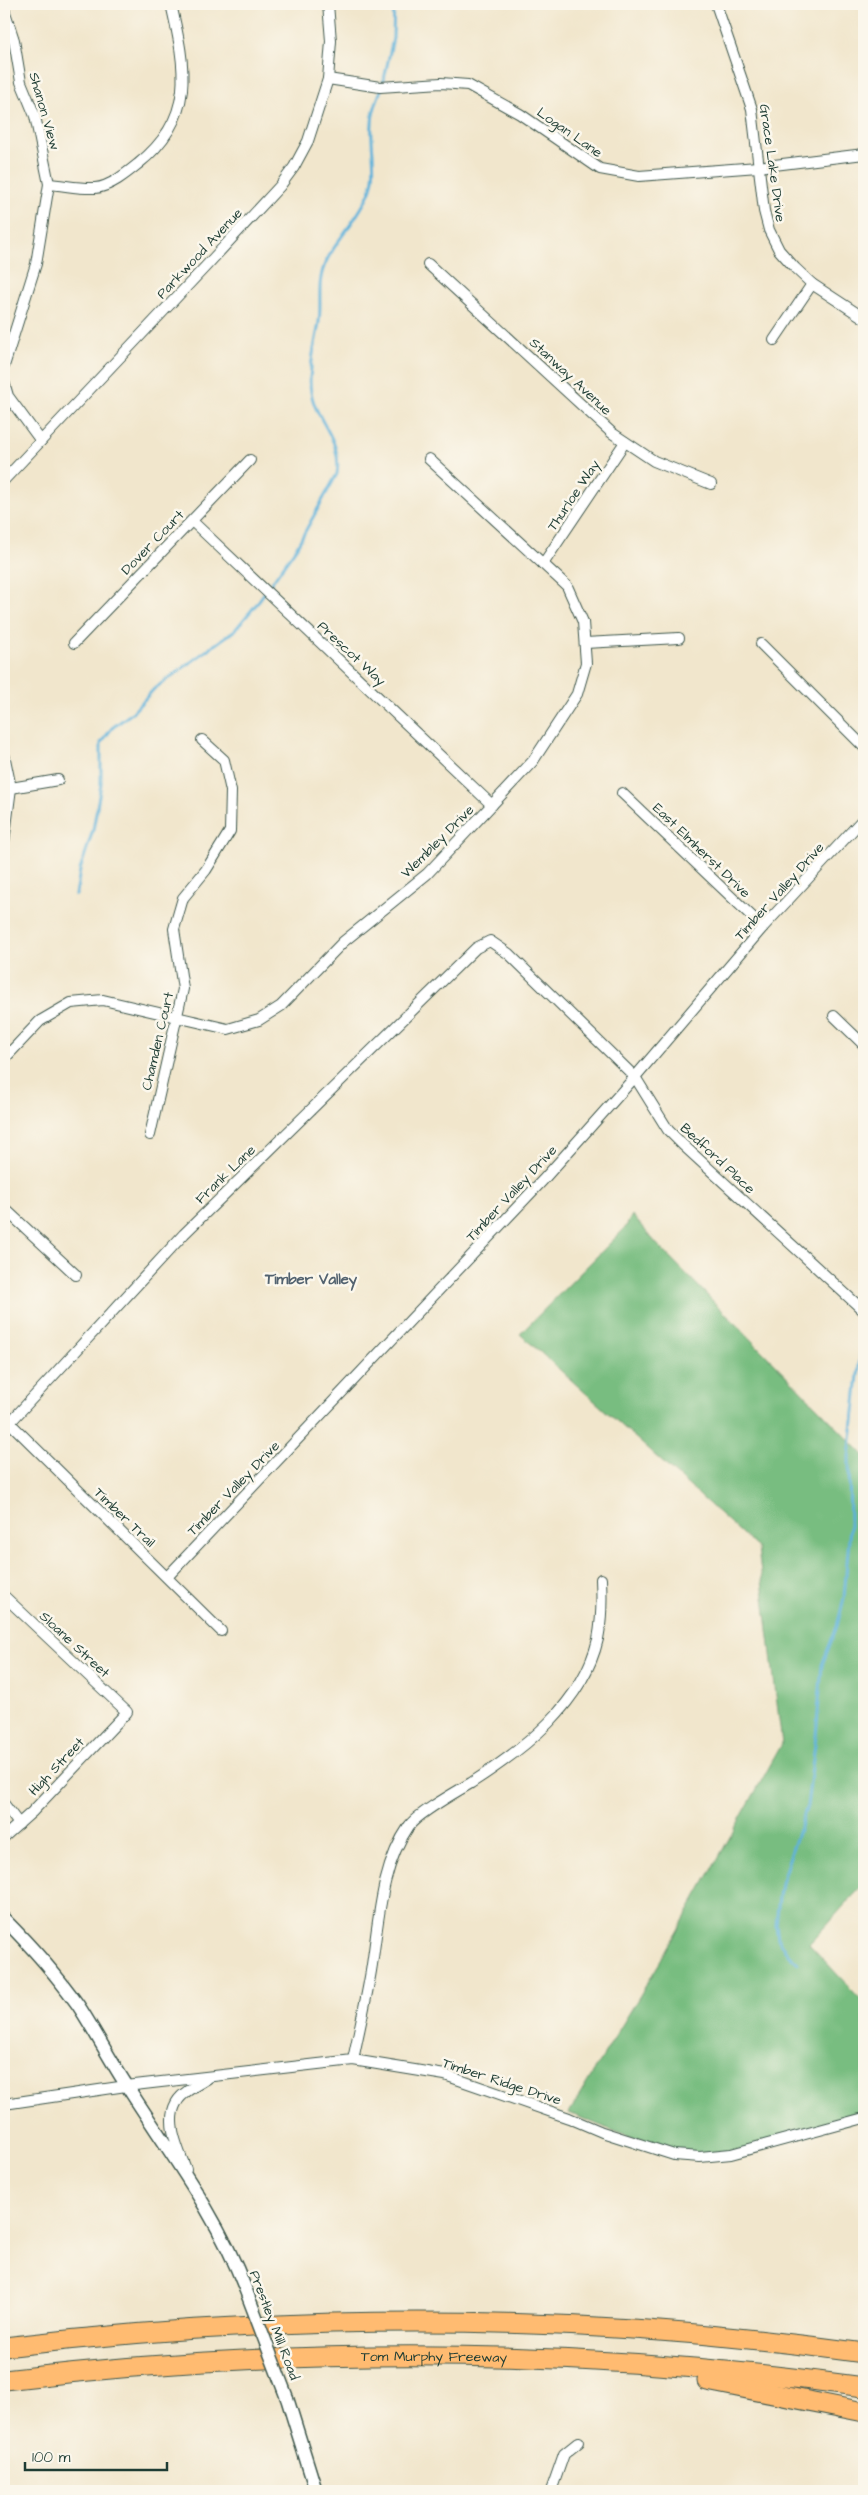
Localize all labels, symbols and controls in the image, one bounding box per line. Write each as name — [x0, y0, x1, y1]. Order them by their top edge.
street label: Shanon View — [23, 70, 65, 153]
street label: Logan Lane — [533, 103, 607, 163]
street label: Grace Lake Drive — [754, 103, 790, 224]
street label: Parkwood Avenue — [152, 204, 247, 304]
street label: Stanway Avenue — [525, 333, 616, 420]
street label: Thurloe Way — [543, 456, 605, 535]
street label: Dover Court — [117, 506, 189, 580]
street label: Prescot Way — [313, 617, 390, 691]
street label: East Elmherst Drive — [648, 799, 755, 903]
street label: Wembley Drive — [397, 800, 479, 883]
street label: Timber Valley Drive — [730, 838, 829, 945]
street label: Chamden Court — [137, 990, 179, 1092]
street label: Bedford Place — [675, 1119, 760, 1199]
street label: Frank Lane — [191, 1140, 261, 1209]
street label: Timber Valley Drive — [462, 1141, 562, 1246]
district label: Timber Valley — [264, 1269, 358, 1291]
street label: Timber Valley Drive — [183, 1436, 285, 1541]
street label: Timber Trail — [89, 1483, 159, 1552]
street label: Sloane Street — [35, 1607, 114, 1683]
street label: High Street — [24, 1733, 89, 1800]
street label: Timber Ridge Drive — [440, 2053, 564, 2111]
street label: Prestley Mill Road — [244, 2268, 304, 2383]
street label: Tom Murphy Freeway — [361, 2347, 508, 2368]
scale bar — [25, 2440, 168, 2472]
text: 100 m — [32, 2447, 71, 2468]

